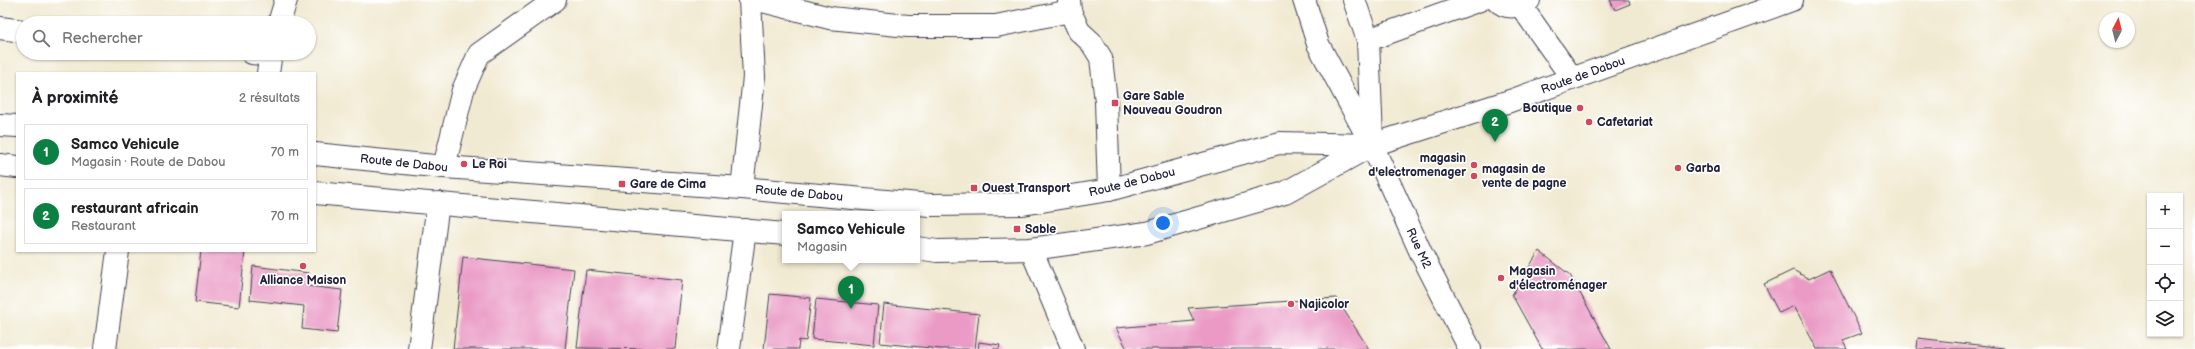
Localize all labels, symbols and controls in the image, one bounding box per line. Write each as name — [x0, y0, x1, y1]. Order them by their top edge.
north arrow — [2099, 12, 2135, 48]
search box — [16, 16, 316, 60]
icon: search — [30, 27, 52, 49]
text: Rechercher — [62, 29, 142, 48]
street label: Route de Dabou — [1539, 53, 1627, 98]
text: À proximité — [32, 88, 118, 108]
place label: Gare Sable Nouveau Goudron — [1123, 89, 1223, 118]
text: 2 résultats — [239, 90, 300, 106]
marker: Gare Sable Nouveau Goudron — [1110, 98, 1120, 108]
place label: Boutique — [1522, 101, 1572, 116]
marker: Boutique — [1575, 103, 1585, 113]
pin: 2 — [1482, 109, 1508, 142]
place label: Cafetariat — [1597, 115, 1653, 130]
marker: Cafetariat — [1584, 117, 1594, 127]
text: Samco Vehicule — [71, 135, 179, 154]
text: 1 — [43, 144, 49, 160]
text: 70 m — [271, 144, 299, 160]
street label: Route de Dabou — [359, 151, 449, 176]
place label: magasin d'electromenager — [1368, 151, 1466, 180]
text: Magasin · Route de Dabou — [71, 154, 225, 170]
place label: Le Roi — [472, 157, 507, 172]
marker: Le Roi — [459, 159, 469, 169]
marker: magasin d'electromenager — [1469, 160, 1479, 170]
place label: Garba — [1686, 161, 1721, 176]
place label: magasin de vente de pagne — [1481, 162, 1566, 191]
marker: Garba — [1673, 163, 1683, 173]
street label: Route de Dabou — [1087, 165, 1177, 200]
marker: magasin de vente de pagne — [1469, 171, 1479, 181]
place label: Gare de Cima — [630, 177, 706, 192]
marker: Gare de Cima — [617, 179, 627, 189]
place label: Ouest Transport — [982, 181, 1070, 196]
street label: Route de Dabou — [754, 182, 844, 205]
marker: Ouest Transport — [969, 183, 979, 193]
map controls — [2147, 193, 2183, 337]
button: + — [2147, 193, 2183, 229]
text: restaurant africain — [71, 199, 199, 218]
text: 2 — [42, 208, 50, 224]
text: 70 m — [271, 208, 299, 224]
popup — [782, 211, 920, 263]
your location — [1153, 213, 1173, 233]
text: Restaurant — [71, 218, 136, 234]
text: Samco Vehicule — [797, 220, 905, 239]
place label: Sable — [1025, 222, 1056, 237]
marker: Sable — [1012, 224, 1022, 234]
street label: Rue M2 — [1403, 226, 1434, 271]
button: − — [2147, 229, 2183, 265]
text: Magasin — [797, 239, 847, 255]
marker: Alliance Maison — [298, 261, 308, 271]
place label: Magasin d'électroménager — [1509, 264, 1607, 293]
button: locate — [2147, 265, 2183, 301]
place label: Alliance Maison — [259, 273, 346, 288]
marker: Magasin d'électroménager — [1496, 273, 1506, 283]
pin: 1 — [838, 276, 864, 309]
place label: Najicolor — [1299, 297, 1349, 312]
marker: Najicolor — [1286, 299, 1296, 309]
button: layers — [2147, 301, 2183, 337]

